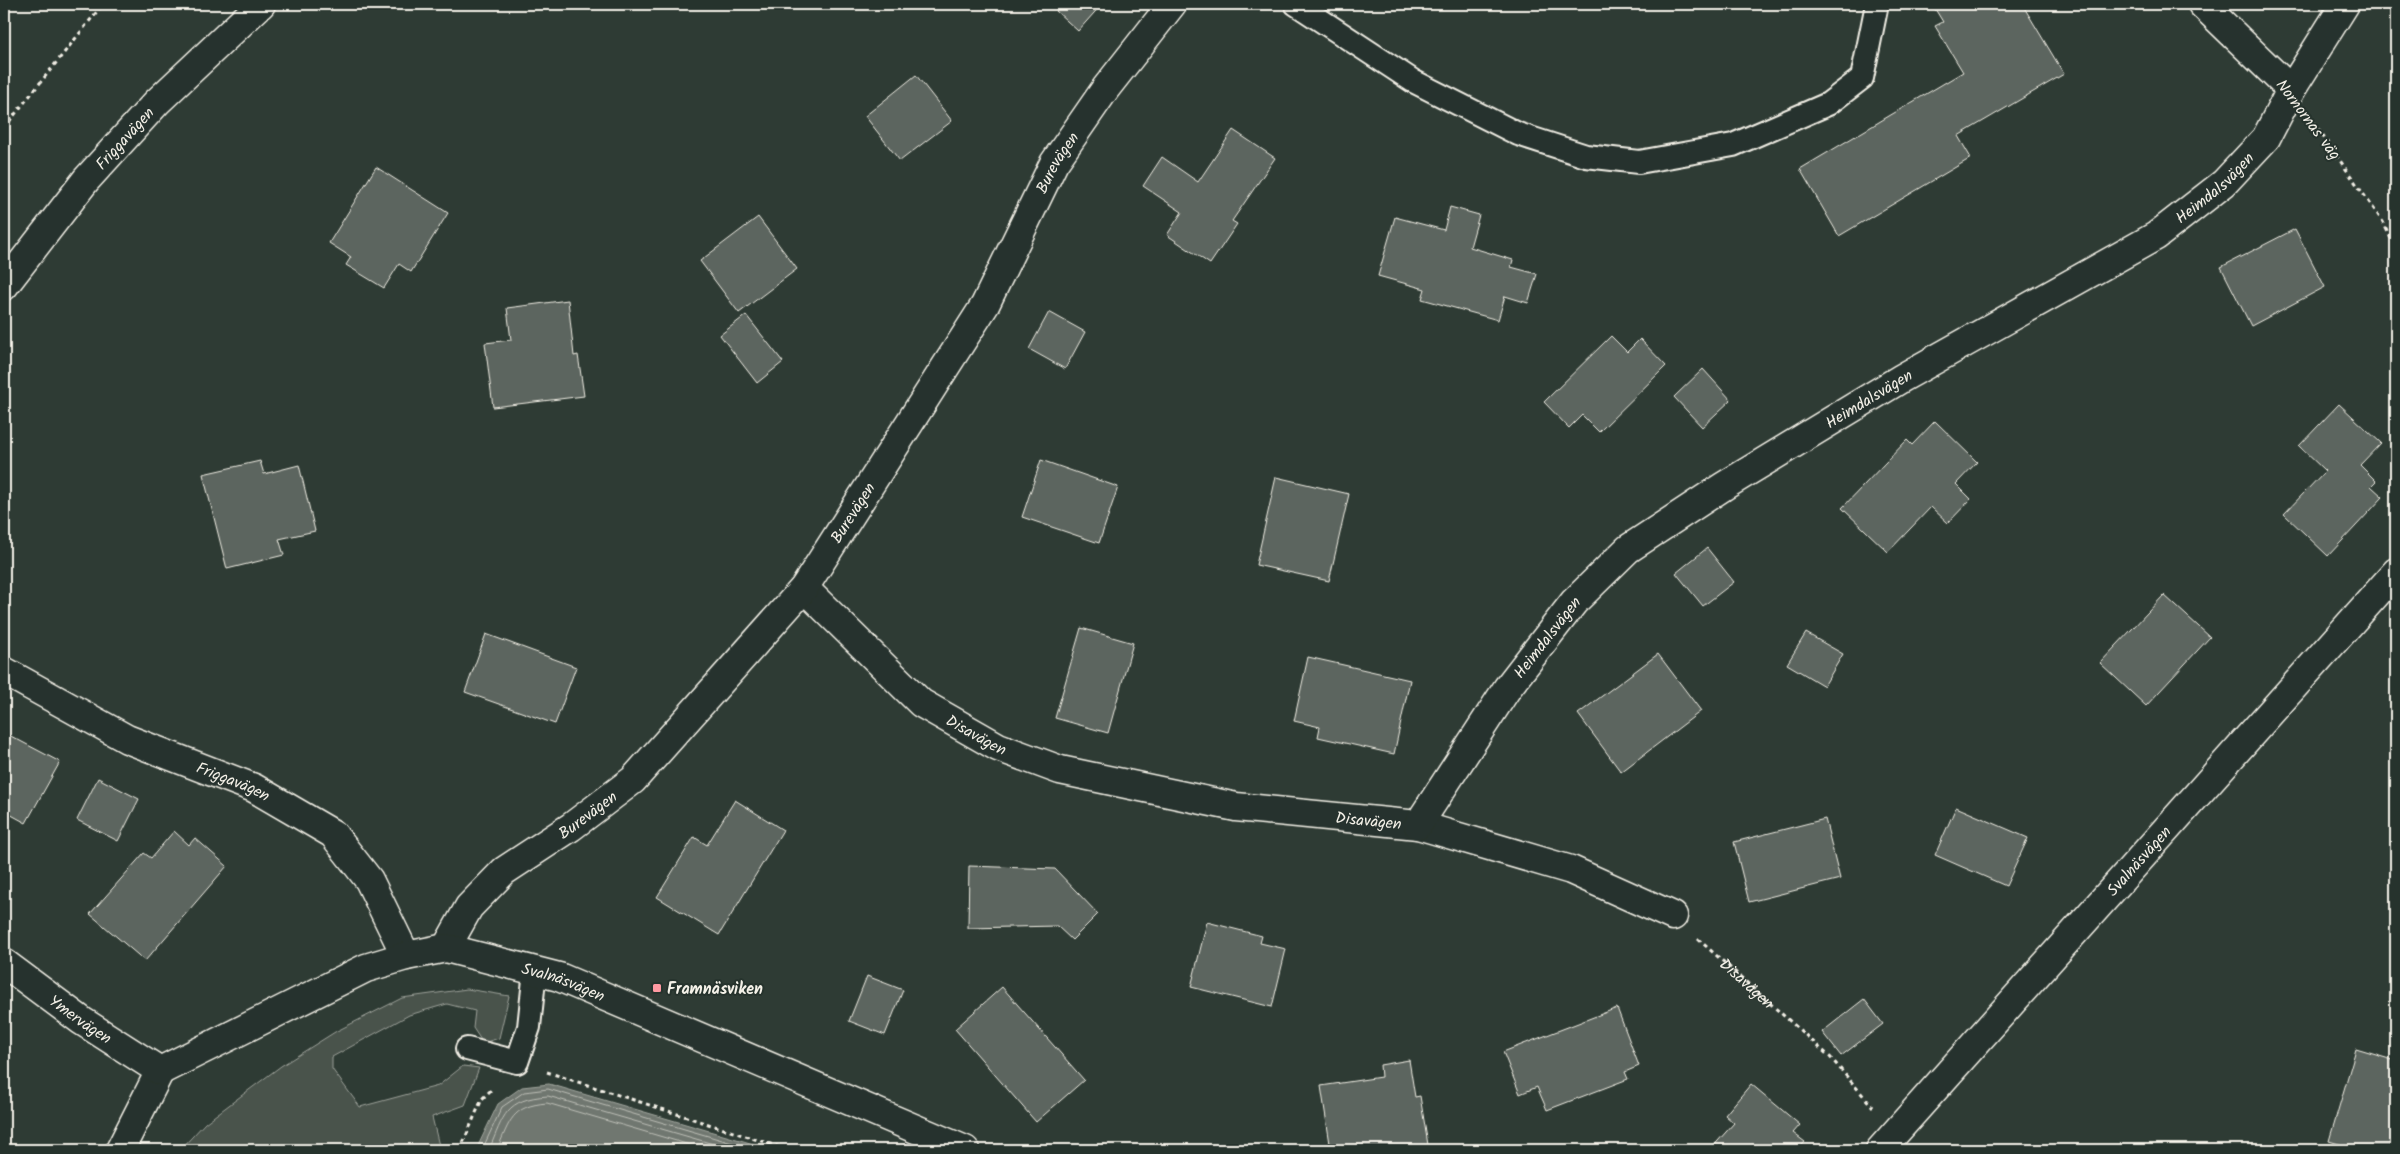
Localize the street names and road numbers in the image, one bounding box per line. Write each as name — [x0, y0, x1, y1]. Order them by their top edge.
street label: Nornornas väg — [2269, 74, 2347, 166]
street label: Friggavägen — [90, 102, 161, 176]
street label: Burevägen — [1030, 127, 1086, 198]
street label: Heimdalsvägen — [2170, 147, 2261, 231]
street label: Heimdalsvägen — [1821, 363, 1918, 436]
street label: Burevägen — [825, 478, 882, 549]
street label: Heimdalsvägen — [1508, 591, 1587, 685]
street label: Disavägen — [941, 709, 1010, 763]
street label: Friggavägen — [192, 756, 274, 809]
street label: Burevägen — [554, 785, 623, 846]
street label: Disavägen — [1334, 806, 1403, 837]
street label: Svalnäsvägen — [2101, 821, 2178, 902]
street label: Disavägen — [1713, 953, 1779, 1015]
street label: Svalnäsvägen — [519, 957, 609, 1009]
street label: Ymervägen — [43, 989, 116, 1051]

